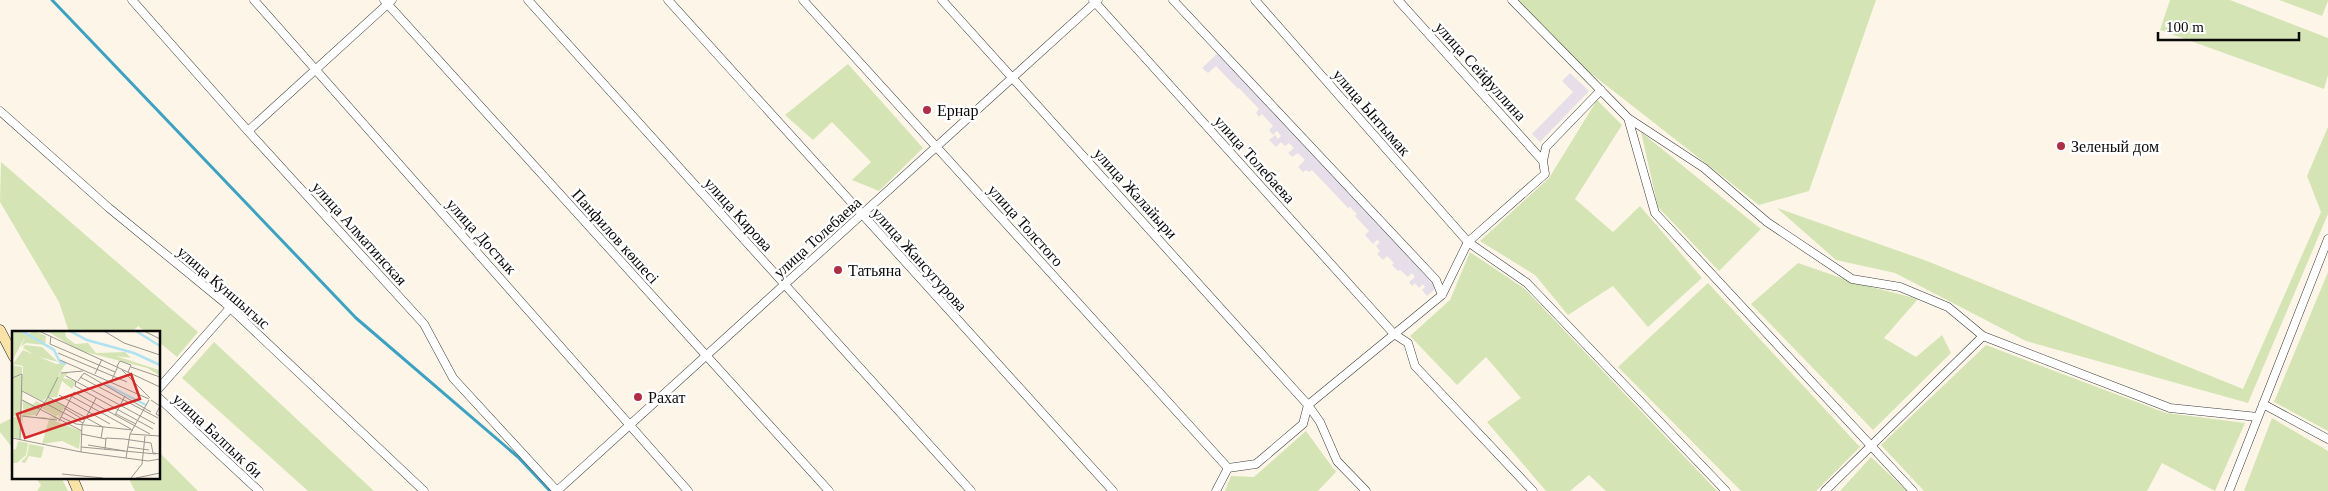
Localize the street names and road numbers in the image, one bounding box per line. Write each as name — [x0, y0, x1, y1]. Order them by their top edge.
street label: улица Сейфуллина — [1431, 18, 1530, 125]
street label: улица Ынтымак — [1329, 66, 1414, 160]
street label: улица Толебаева — [1210, 112, 1298, 207]
street label: улица Жалайыри — [1090, 145, 1181, 243]
street label: улица Кирова — [700, 174, 776, 255]
street label: улица Алматинская — [308, 178, 411, 290]
street label: улица Толстого — [984, 181, 1067, 270]
street label: Панфилов көшесі — [568, 186, 663, 288]
street label: улица Толебаева — [770, 194, 865, 282]
street label: улица Достык — [443, 195, 520, 278]
street label: улица Жансугурова — [868, 204, 970, 315]
street label: улица Куншыгыс — [173, 243, 273, 333]
street label: улица Балпык би — [169, 390, 266, 482]

